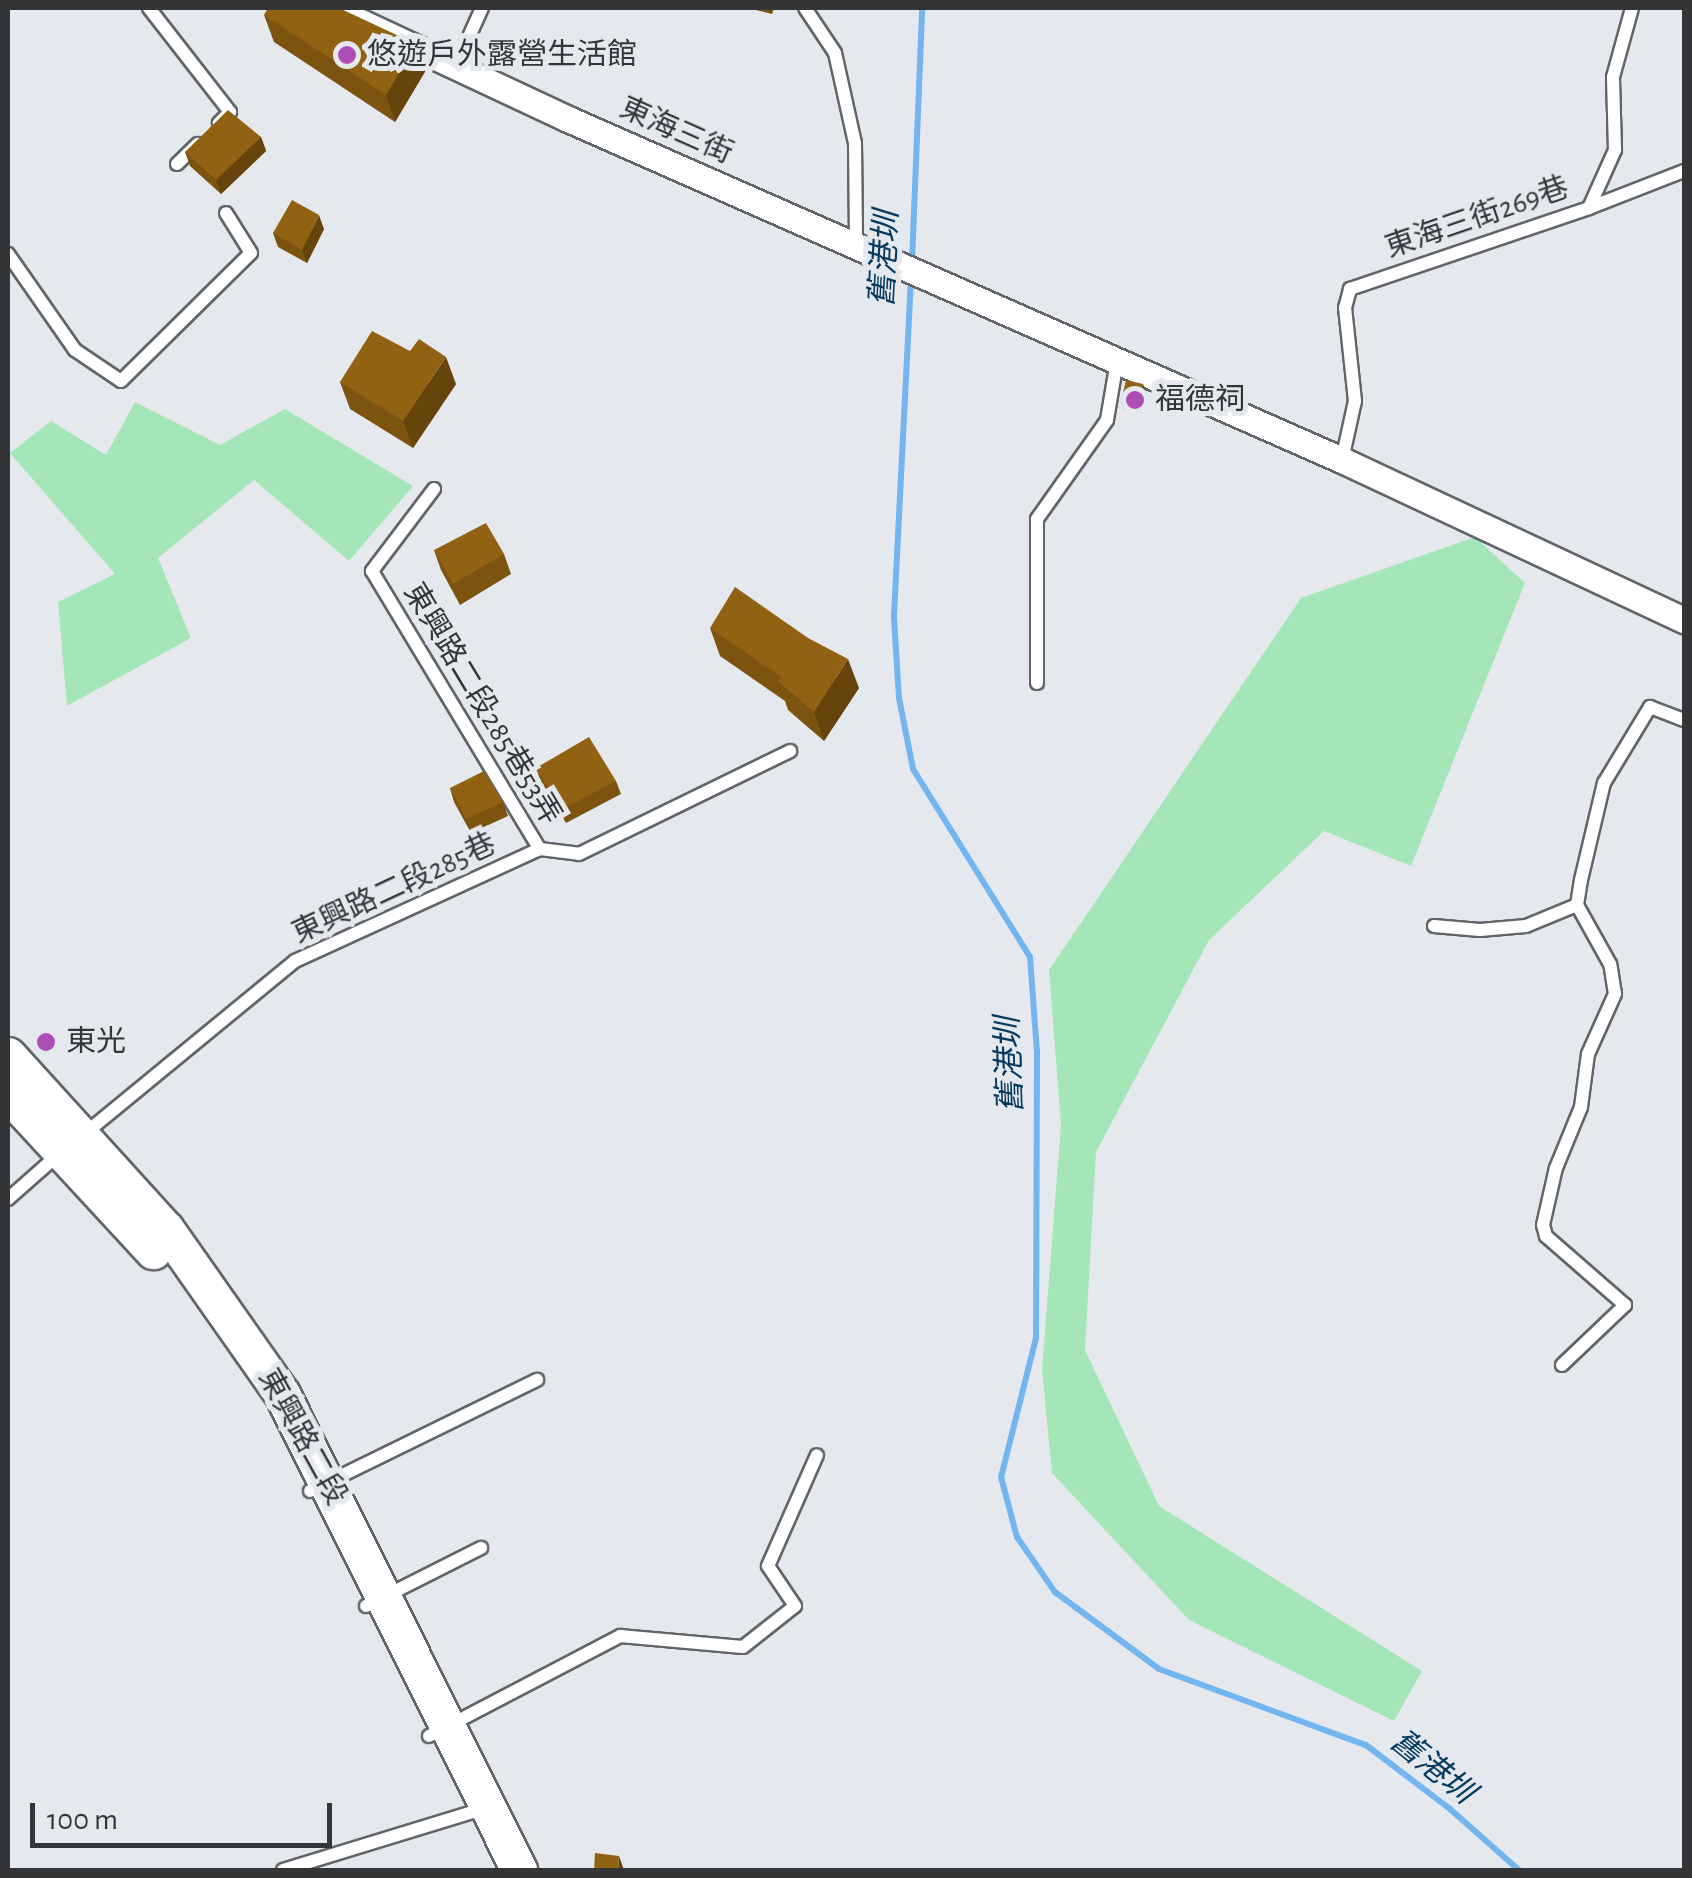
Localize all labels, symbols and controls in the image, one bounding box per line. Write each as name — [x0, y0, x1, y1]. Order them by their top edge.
place label: 悠遊戶外露營生活館 — [367, 37, 637, 73]
marker: 悠遊戶外露營生活館 — [336, 44, 358, 66]
street label: 東海三街 — [614, 90, 738, 172]
street label: 東海三街269巷 — [1380, 170, 1574, 266]
water label: 舊港圳 — [863, 210, 907, 308]
place label: 福德祠 — [1155, 382, 1245, 418]
marker: 福德祠 — [1124, 389, 1146, 411]
street label: 東興路二段285巷53弄 — [396, 577, 568, 831]
street label: 東興路二段285巷 — [287, 826, 501, 952]
water label: 舊港圳 — [989, 1016, 1031, 1114]
place label: 東光 — [66, 1024, 126, 1060]
marker: 東光 — [35, 1031, 57, 1053]
street label: 東興路二段 — [250, 1363, 354, 1511]
water label: 舊港圳 — [1383, 1722, 1481, 1812]
scale bar — [35, 1783, 338, 1845]
text: 100 m — [47, 1805, 118, 1835]

